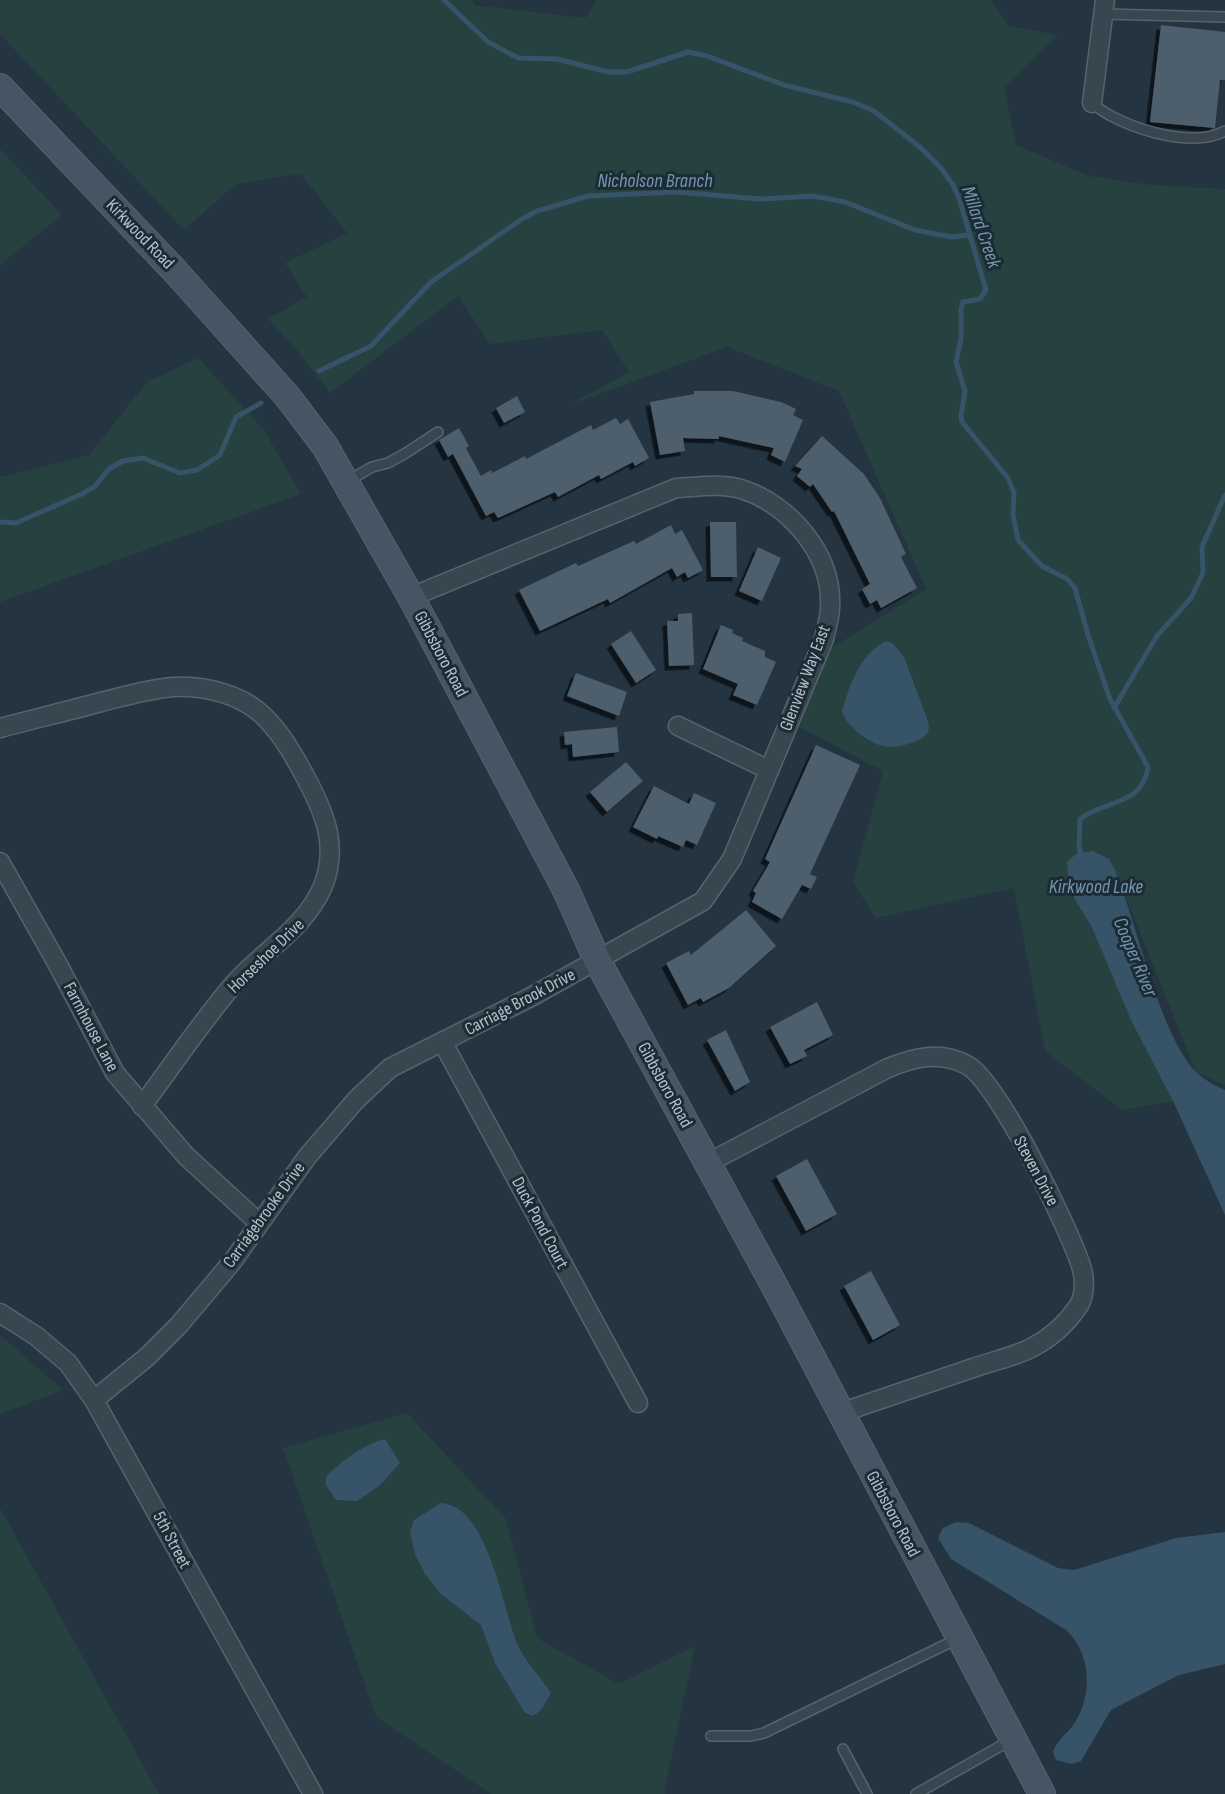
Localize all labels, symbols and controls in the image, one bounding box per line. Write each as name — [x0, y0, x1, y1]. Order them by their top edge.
water label: Nicholson Branch — [597, 169, 713, 193]
water label: Millard Creek — [956, 183, 1006, 272]
street label: Kirkwood Road — [102, 195, 178, 273]
street label: Gibbsboro Road — [410, 608, 472, 700]
street label: Glenview Way East — [775, 622, 835, 734]
water label: Kirkwood Lake — [1049, 875, 1143, 899]
street label: Horseshoe Drive — [223, 914, 309, 998]
water label: Cooper River — [1108, 914, 1163, 1001]
street label: Carriage Brook Drive — [461, 964, 579, 1040]
street label: Farmhouse Lane — [59, 979, 123, 1075]
street label: Gibbsboro Road — [633, 1039, 697, 1131]
street label: Steven Drive — [1009, 1132, 1063, 1210]
street label: Carriagebrooke Drive — [219, 1158, 309, 1272]
street label: Duck Pond Court — [507, 1174, 573, 1273]
street label: Gibbsboro Road — [862, 1468, 924, 1560]
street label: 5th Street — [148, 1508, 196, 1572]

